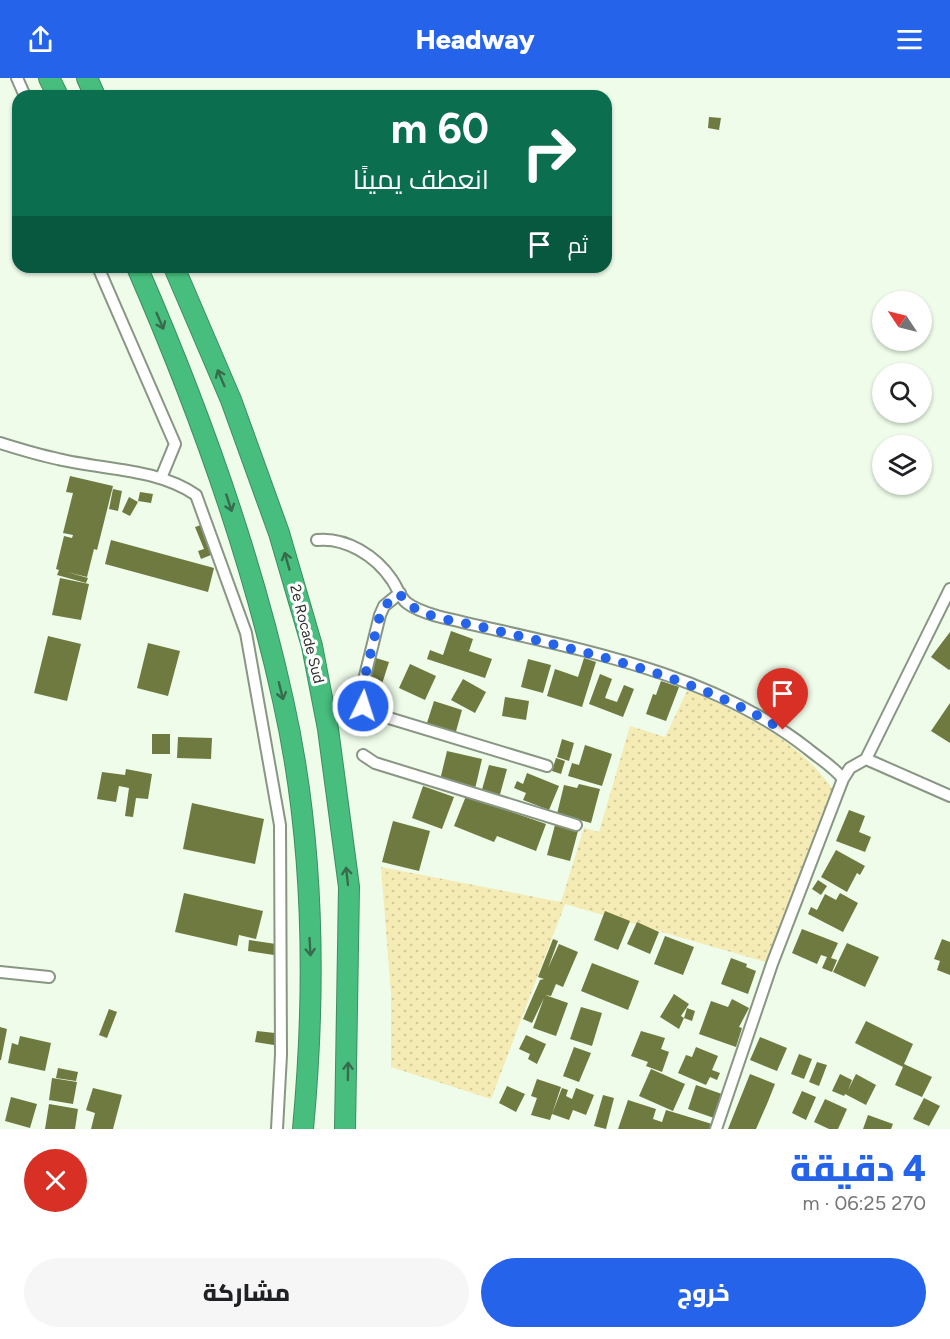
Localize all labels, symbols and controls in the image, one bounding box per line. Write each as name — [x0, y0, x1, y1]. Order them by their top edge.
icon: share — [24, 23, 57, 56]
text: Headway — [415, 23, 535, 56]
icon: menu — [893, 23, 926, 56]
text: 60 m — [391, 103, 489, 154]
icon: right — [510, 114, 588, 192]
text: انعطف يمينًا — [353, 163, 489, 196]
icon: arrive — [523, 228, 556, 261]
text: ثم — [568, 232, 588, 259]
north arrow — [872, 291, 932, 351]
map controls — [872, 291, 932, 495]
one-way arrow — [155, 311, 166, 329]
button: search — [872, 363, 932, 423]
one-way arrow — [215, 369, 227, 387]
button: layers — [872, 435, 932, 495]
one-way arrow — [224, 493, 235, 512]
one-way arrow — [281, 552, 292, 571]
street label: 2e Rocade Sud — [286, 583, 328, 685]
pin — [757, 668, 808, 730]
position arrow — [331, 674, 395, 738]
icon: arrive — [766, 677, 799, 710]
one-way arrow — [275, 681, 287, 700]
one-way arrow — [342, 866, 353, 886]
one-way arrow — [304, 936, 315, 956]
one-way arrow — [342, 1061, 353, 1081]
text: 4 دقيقة — [790, 1147, 926, 1190]
button: close — [24, 1149, 87, 1212]
text: 270 m · 06:25 — [802, 1191, 926, 1215]
button: مشاركة — [24, 1258, 469, 1327]
button: خروج — [481, 1258, 926, 1327]

